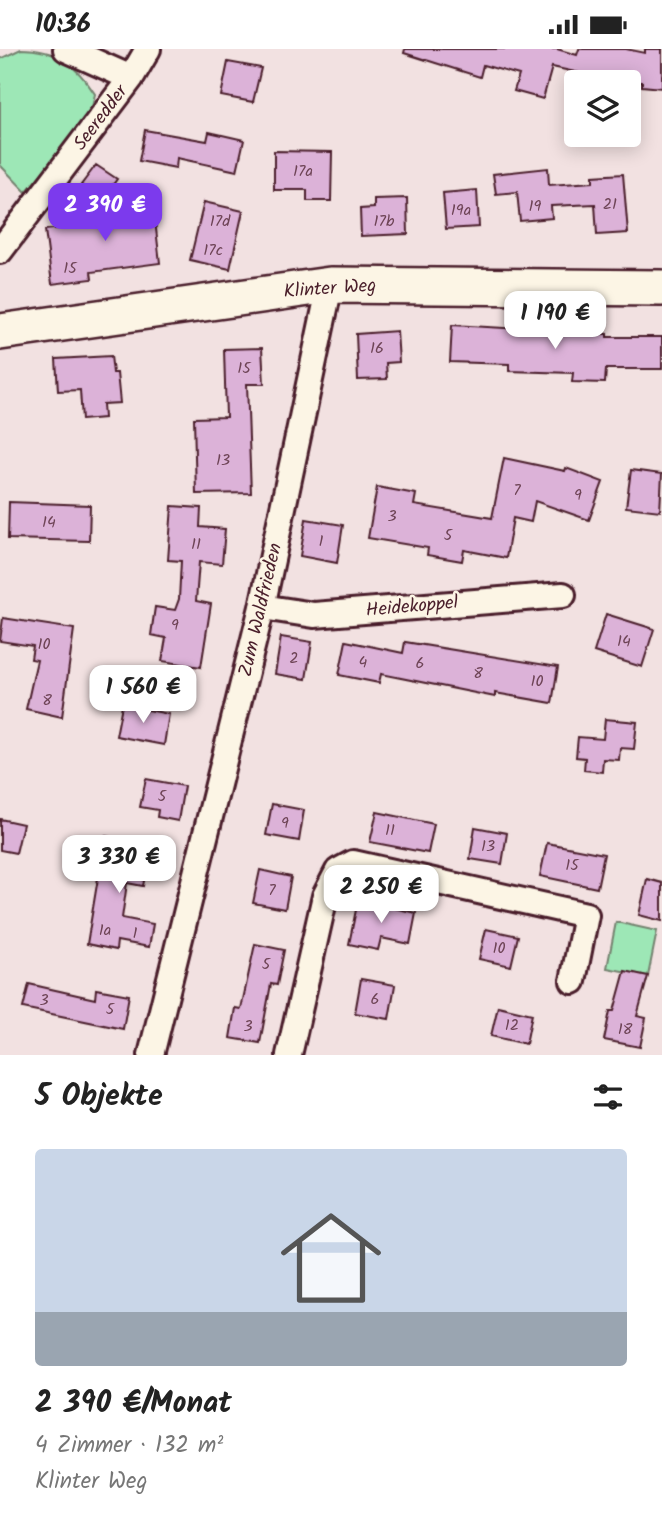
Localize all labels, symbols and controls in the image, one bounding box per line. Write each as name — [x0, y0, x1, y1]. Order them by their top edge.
text: 10:36 — [35, 4, 91, 46]
map controls — [564, 70, 641, 147]
button: layers — [564, 70, 641, 147]
street label: Seeredder — [66, 77, 137, 157]
house number: 17a — [293, 159, 313, 184]
pin: 2 390 € — [40, 183, 170, 243]
text: 2 390 € — [64, 188, 146, 224]
house number: 21 — [603, 192, 617, 217]
house number: 19 — [529, 194, 542, 219]
house number: 19a — [451, 198, 471, 223]
house number: 17d — [210, 209, 231, 234]
house number: 17b — [374, 209, 395, 234]
house number: 17c — [203, 238, 223, 263]
house number: 15 — [63, 256, 78, 281]
street label: Klinter Weg — [283, 271, 377, 307]
pin: 1 190 € — [490, 292, 620, 351]
text: 1 190 € — [520, 296, 590, 332]
house number: 16 — [370, 336, 384, 361]
house number: 15 — [237, 356, 252, 381]
house number: 13 — [216, 448, 230, 473]
house number: 7 — [513, 478, 521, 503]
house number: 9 — [574, 483, 582, 508]
house number: 3 — [387, 504, 397, 529]
house number: 14 — [42, 510, 56, 535]
house number: 5 — [444, 523, 454, 548]
house number: 1 — [318, 529, 324, 554]
house number: 11 — [191, 532, 201, 557]
street label: Zum Waldfrieden — [231, 540, 291, 680]
street label: Heidekoppel — [365, 588, 460, 626]
house number: 9 — [171, 613, 179, 638]
house number: 14 — [617, 629, 631, 654]
house number: 10 — [37, 632, 51, 657]
house number: 2 — [289, 646, 299, 671]
house number: 4 — [359, 650, 368, 675]
house number: 6 — [416, 651, 424, 676]
house number: 8 — [473, 661, 483, 686]
pin: 1 560 € — [78, 665, 208, 725]
house number: 10 — [530, 669, 544, 694]
text: 1 560 € — [105, 670, 181, 706]
house number: 8 — [42, 688, 52, 713]
house number: 5 — [158, 784, 168, 809]
house number: 9 — [281, 811, 289, 836]
house number: 11 — [385, 818, 395, 843]
house number: 13 — [481, 834, 495, 859]
pin: 3 330 € — [54, 835, 184, 895]
text: 3 330 € — [78, 840, 160, 876]
house number: 15 — [565, 853, 580, 878]
pin: 2 250 € — [316, 865, 446, 925]
text: 2 250 € — [340, 870, 422, 906]
house number: 7 — [268, 878, 276, 903]
house number: 1a — [99, 918, 111, 943]
house number: 1 — [132, 921, 138, 946]
house number: 10 — [492, 936, 506, 961]
house number: 5 — [262, 952, 272, 977]
house number: 6 — [371, 987, 379, 1012]
house number: 3 — [39, 988, 49, 1013]
house number: 5 — [106, 997, 116, 1022]
house number: 12 — [505, 1013, 519, 1038]
house number: 3 — [243, 1014, 253, 1039]
house number: 18 — [618, 1017, 633, 1042]
text: 5 Objekte — [35, 1073, 163, 1121]
icon: filters — [589, 1078, 627, 1116]
icon: home — [268, 1195, 394, 1321]
text: 2 390 €/Monat — [35, 1380, 232, 1428]
text: 4 Zimmer · 132 m² — [35, 1428, 223, 1464]
text: Klinter Weg — [35, 1464, 147, 1500]

